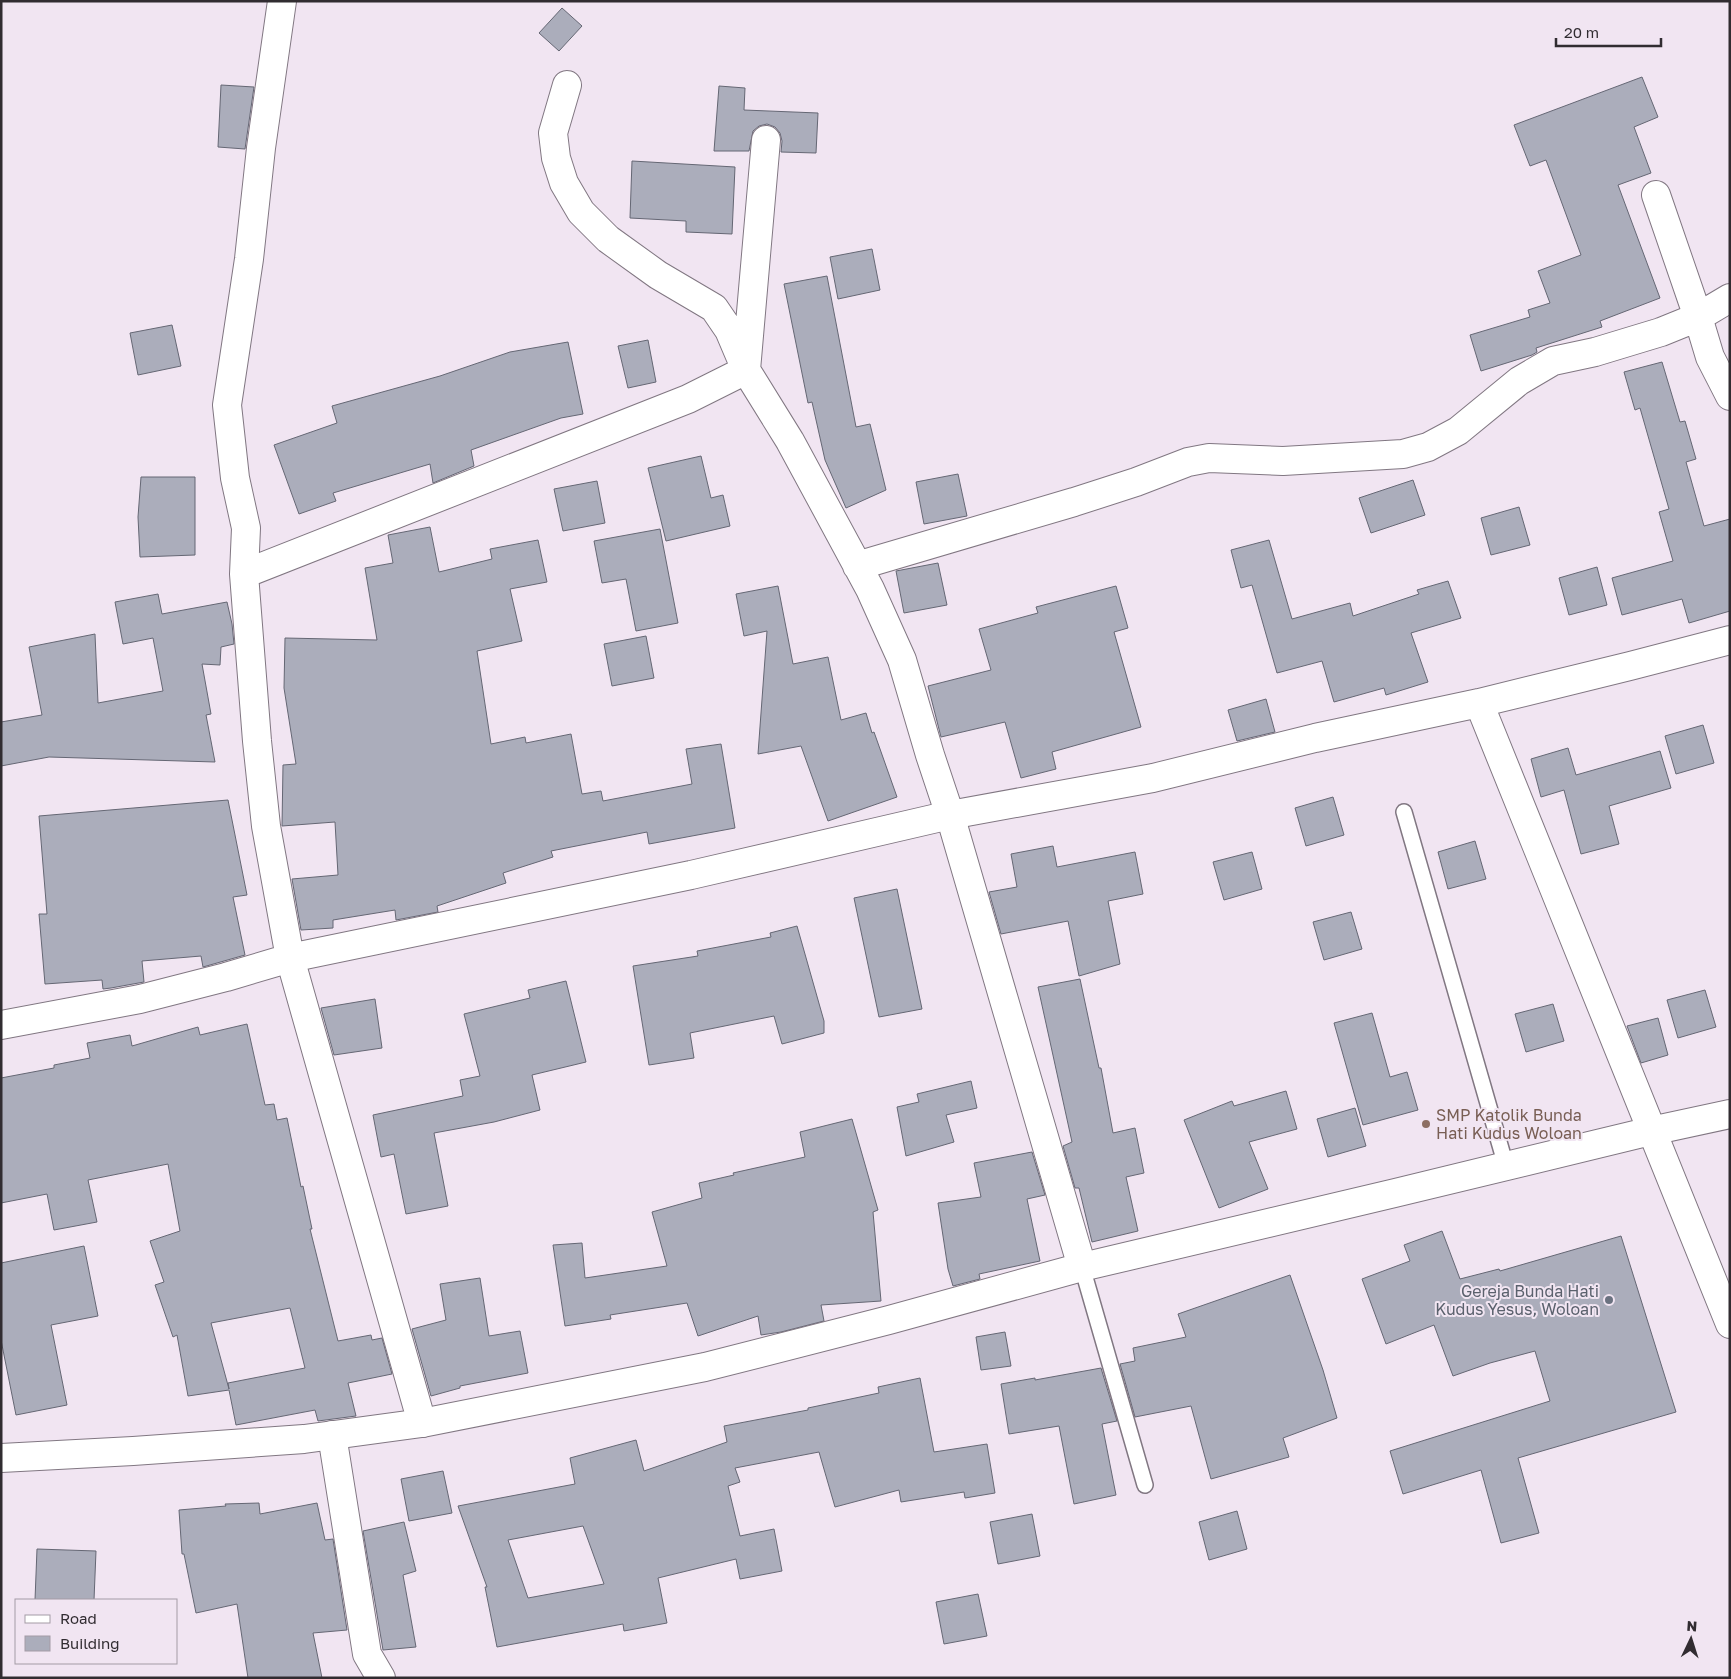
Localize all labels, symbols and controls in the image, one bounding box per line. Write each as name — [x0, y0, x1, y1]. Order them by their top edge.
scale bar — [1556, 15, 1661, 47]
text: 20 m — [1564, 23, 1599, 41]
place label: SMP Katolik Bunda Hati Kudus Woloan — [1436, 1105, 1582, 1143]
marker: SMP Katolik Bunda Hati Kudus Woloan — [1420, 1118, 1432, 1130]
place label: Gereja Bunda Hati Kudus Yesus, Woloan — [1435, 1281, 1599, 1319]
marker: Gereja Bunda Hati Kudus Yesus, Woloan — [1603, 1294, 1615, 1306]
legend — [15, 1599, 178, 1664]
text: Road — [60, 1609, 97, 1627]
north arrow — [1666, 1614, 1716, 1664]
text: N — [1686, 1617, 1698, 1634]
text: Building — [60, 1634, 120, 1652]

